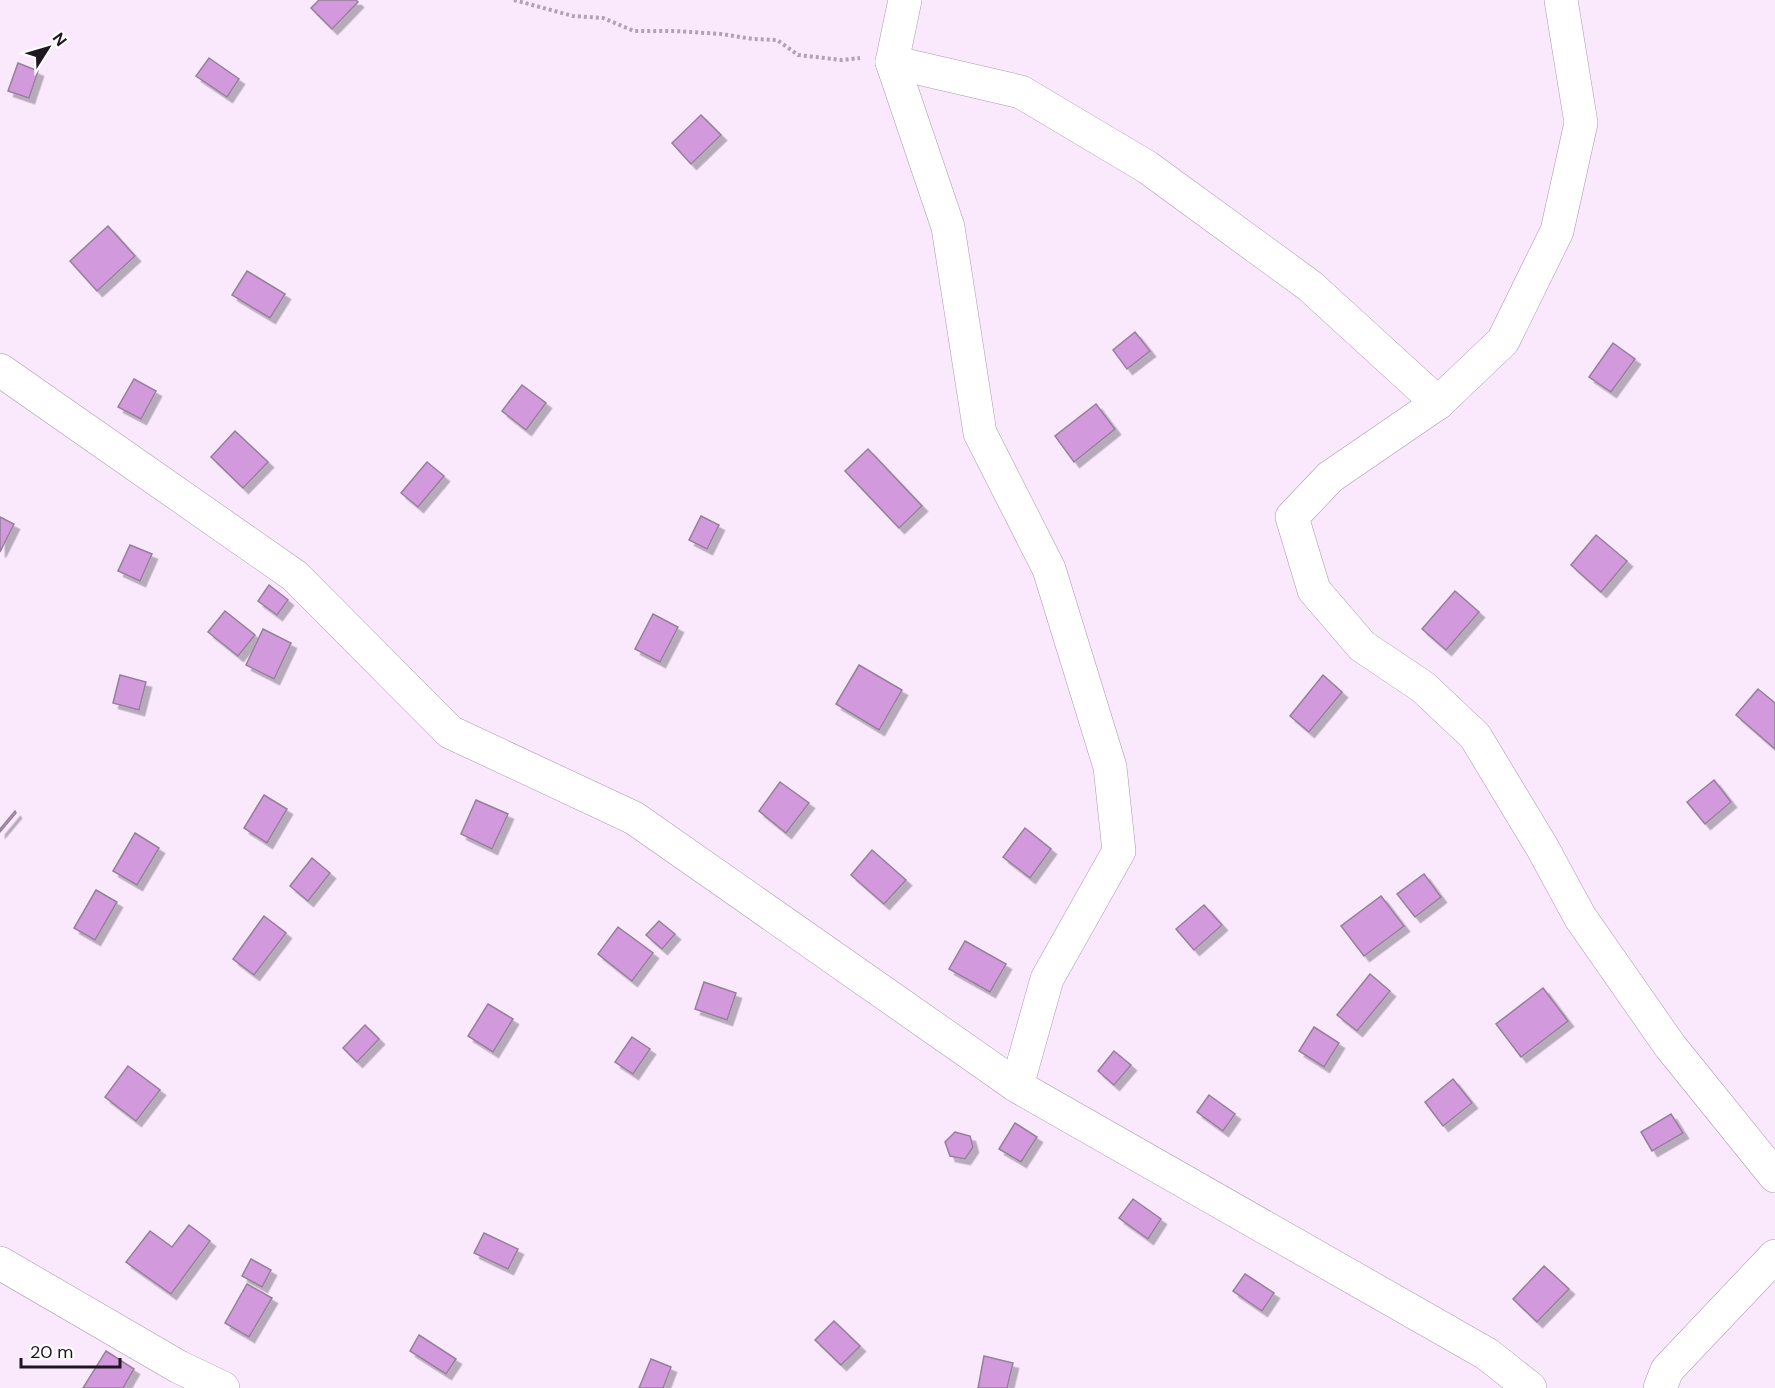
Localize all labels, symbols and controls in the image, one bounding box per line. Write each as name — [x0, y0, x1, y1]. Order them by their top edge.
north arrow — [18, 18, 78, 78]
text: N — [48, 28, 71, 50]
scale bar — [21, 1331, 120, 1369]
text: 20 m — [30, 1340, 73, 1364]

